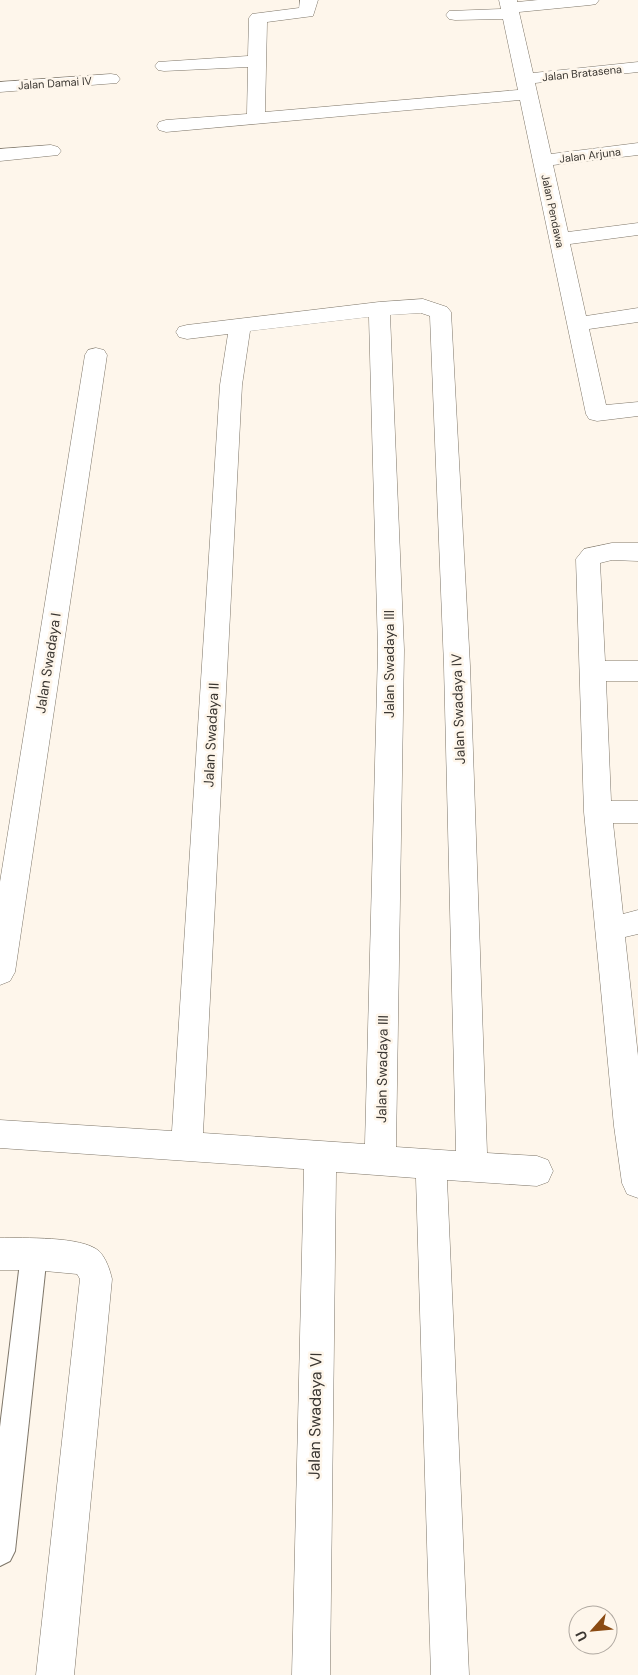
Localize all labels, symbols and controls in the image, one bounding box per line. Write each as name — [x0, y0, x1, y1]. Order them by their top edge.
street label: Jalan Bratasena — [541, 62, 623, 84]
street label: Jalan Damai IV — [18, 73, 93, 93]
street label: Jalan Arjuna — [558, 144, 622, 166]
street label: Jalan Pendawa — [538, 173, 568, 249]
street label: Jalan Swadaya III — [380, 610, 398, 718]
street label: Jalan Swadaya I — [31, 611, 65, 715]
street label: Jalan Swadaya IV — [447, 653, 469, 765]
street label: Jalan Swadaya II — [199, 682, 223, 788]
street label: Jalan Swadaya III — [372, 1015, 392, 1123]
street label: Jalan Swadaya VI — [303, 1353, 327, 1479]
north arrow — [568, 1605, 618, 1655]
text: U — [571, 1628, 592, 1644]

